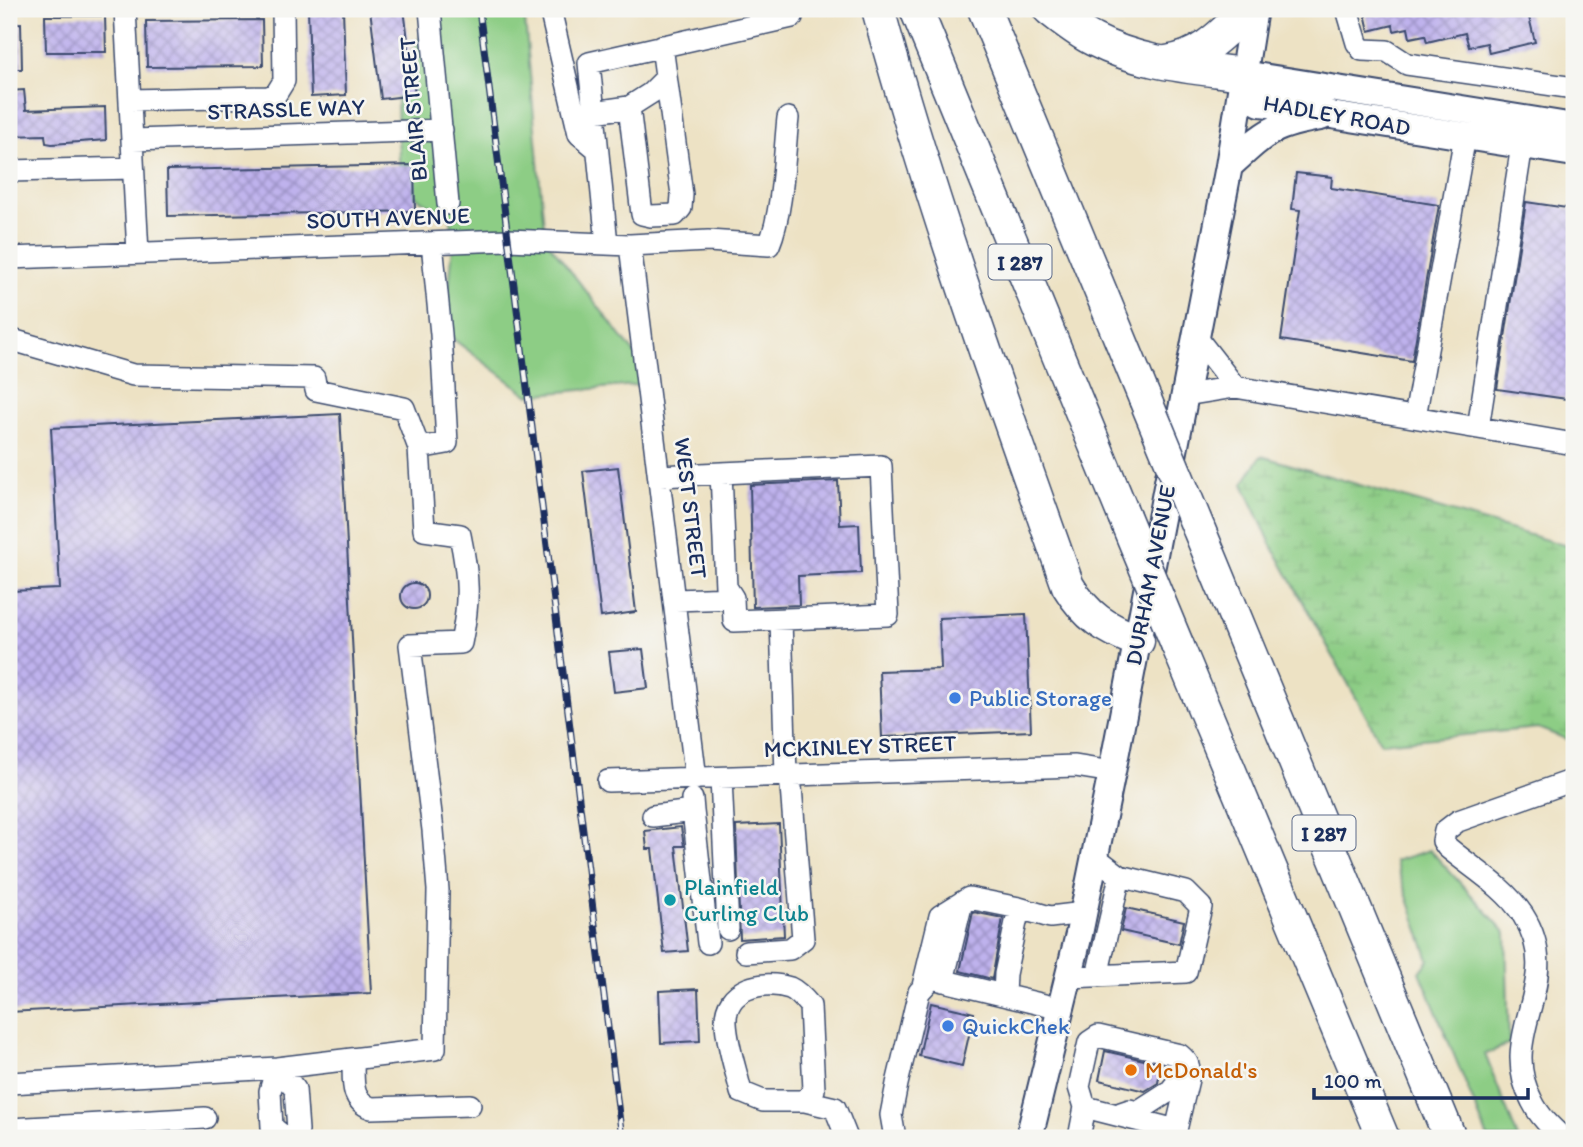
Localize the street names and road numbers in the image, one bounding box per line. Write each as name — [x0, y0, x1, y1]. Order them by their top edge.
street label: BLAIR STREET — [393, 36, 433, 182]
street label: HADLEY ROAD — [1261, 88, 1413, 142]
street label: STRASSLE WAY — [207, 92, 365, 126]
street label: SOUTH AVENUE — [306, 201, 470, 235]
road number: I 287 — [988, 244, 1052, 280]
street label: WEST STREET — [668, 436, 714, 580]
street label: DURHAM AVENUE — [1119, 482, 1181, 668]
street label: MCKINLEY STREET — [763, 729, 957, 763]
road number: I 287 — [1292, 816, 1356, 850]

